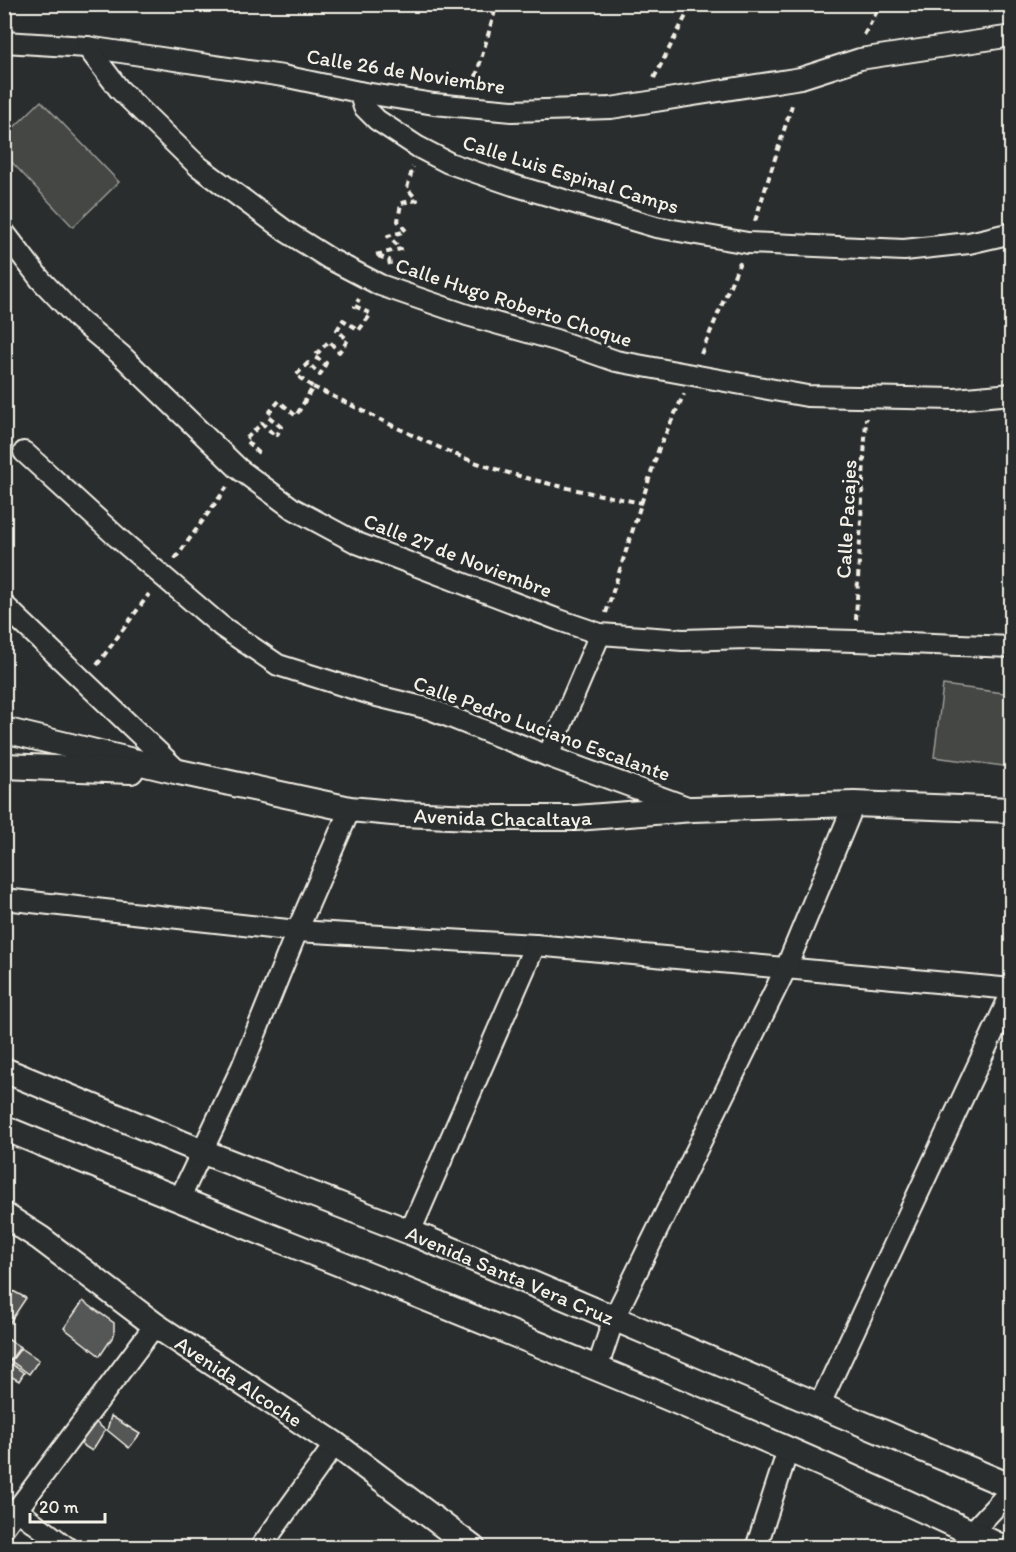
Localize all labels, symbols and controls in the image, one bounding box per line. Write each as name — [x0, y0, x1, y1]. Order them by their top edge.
street label: Calle 26 de Noviembre — [305, 43, 507, 99]
street label: Calle Luis Espinal Camps — [460, 129, 682, 219]
street label: Calle Hugo Roberto Choque — [393, 252, 635, 352]
street label: Calle Pacajes — [830, 459, 862, 579]
street label: Calle 27 de Noviembre — [360, 508, 556, 602]
street label: Calle Pedro Luciano Escalante — [410, 670, 674, 786]
street label: Avenida Chacaltaya — [413, 802, 593, 831]
street label: Avenida Santa Vera Cruz — [402, 1219, 618, 1330]
street label: Avenida Alcoche — [171, 1330, 308, 1432]
scale bar — [30, 1486, 105, 1524]
text: 20 m — [39, 1496, 79, 1518]

